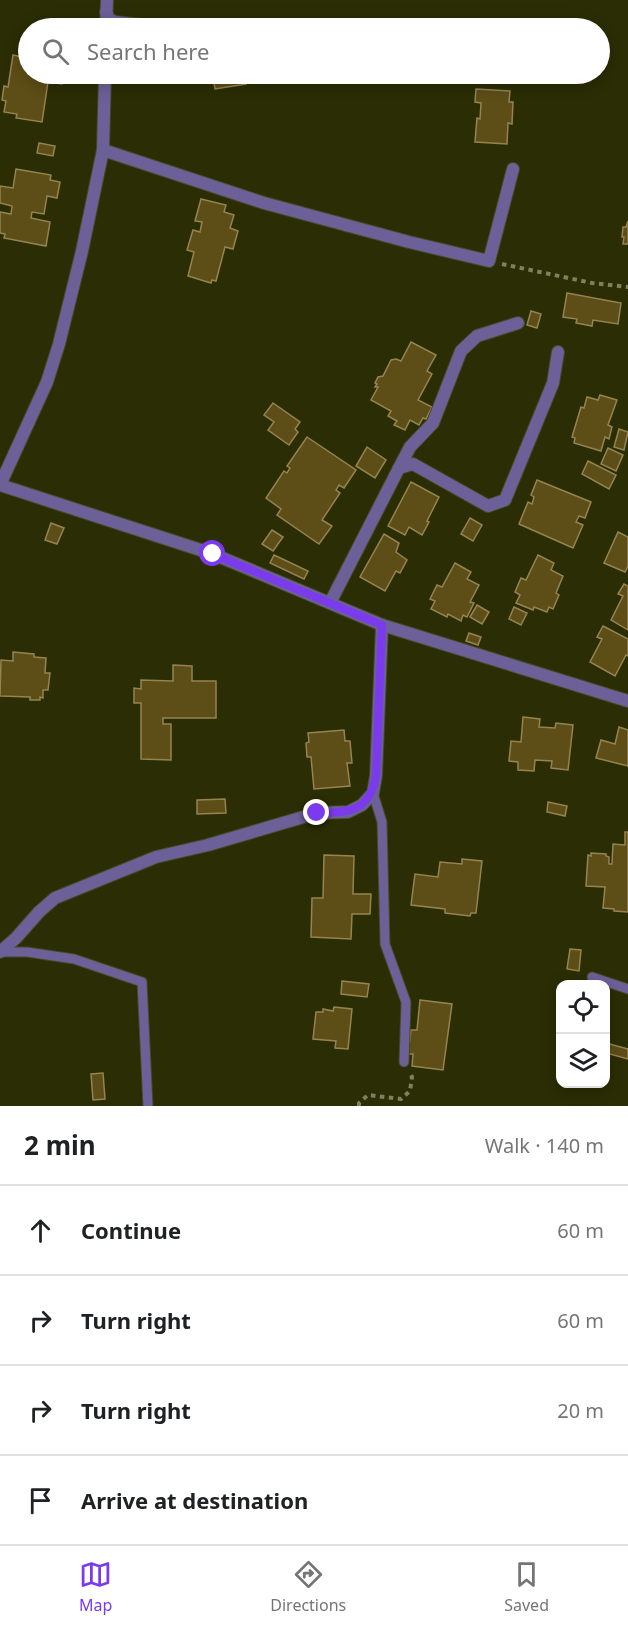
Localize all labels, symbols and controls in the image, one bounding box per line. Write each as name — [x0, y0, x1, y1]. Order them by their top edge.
search box — [18, 18, 610, 84]
icon: search — [39, 35, 72, 68]
text: Search here — [87, 36, 209, 66]
route start — [199, 540, 225, 566]
route end — [303, 799, 329, 825]
map controls — [556, 980, 610, 1088]
button: locate — [556, 980, 610, 1034]
button: layers — [556, 1034, 610, 1088]
text: 2 min — [24, 1127, 96, 1163]
text: Walk · 140 m — [485, 1132, 604, 1159]
icon: ahead — [24, 1214, 57, 1247]
text: Continue — [81, 1215, 181, 1245]
text: 60 m — [557, 1217, 604, 1244]
icon: right — [24, 1304, 57, 1337]
text: Turn right — [81, 1305, 191, 1335]
text: 60 m — [557, 1307, 604, 1334]
icon: right — [24, 1394, 57, 1427]
text: Turn right — [81, 1395, 191, 1425]
text: 20 m — [557, 1397, 604, 1424]
icon: arrive — [24, 1484, 57, 1517]
text: Arrive at destination — [81, 1485, 308, 1515]
tab: Map — [79, 1558, 112, 1616]
tab: Directions — [270, 1558, 346, 1616]
tab: Saved — [504, 1558, 549, 1616]

